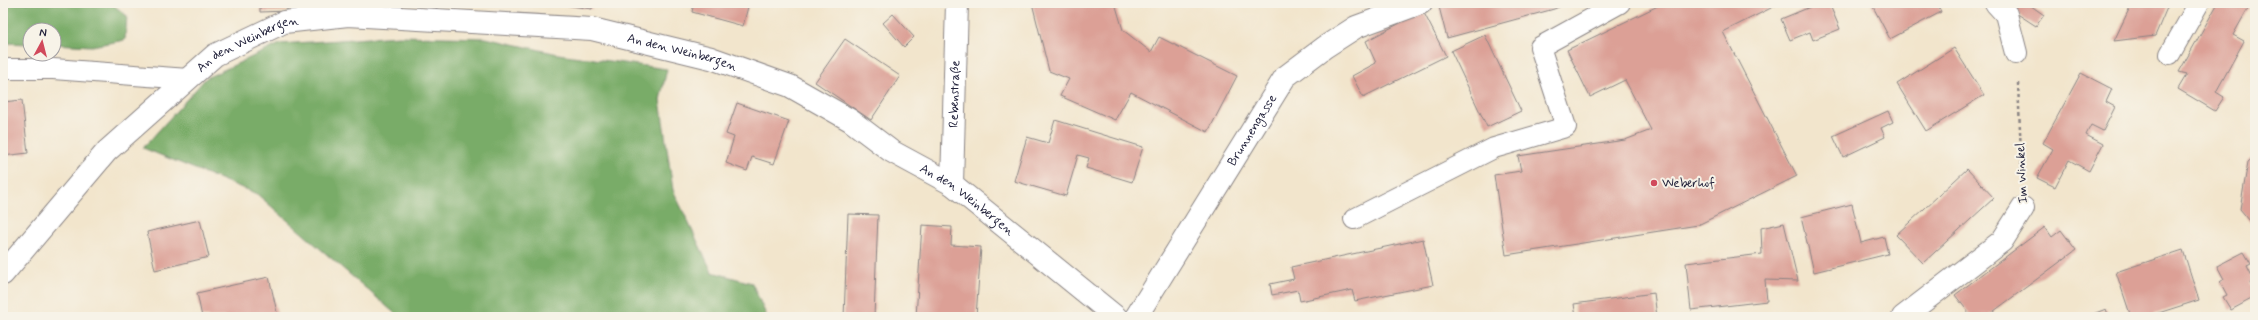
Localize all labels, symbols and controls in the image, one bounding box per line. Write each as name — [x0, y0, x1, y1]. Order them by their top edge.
street label: An den Weinbergen — [193, 12, 299, 76]
north arrow — [22, 22, 62, 62]
text: N — [39, 26, 48, 40]
street label: An den Weinbergen — [626, 29, 739, 75]
street label: Rebenstraße — [945, 60, 964, 128]
street label: Brunnengasse — [1223, 91, 1281, 169]
street label: Im Winkel — [2012, 142, 2032, 204]
street label: An den Weinbergen — [917, 160, 1018, 240]
place label: Weberhof — [1662, 175, 1715, 192]
marker: Weberhof — [1649, 178, 1659, 188]

